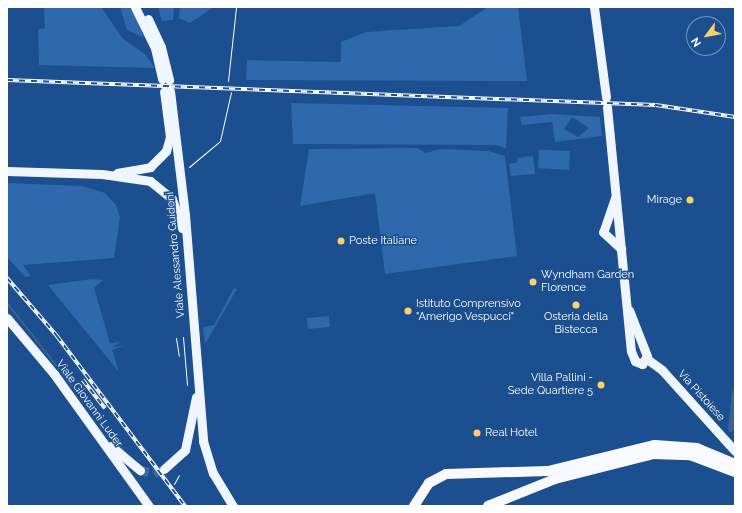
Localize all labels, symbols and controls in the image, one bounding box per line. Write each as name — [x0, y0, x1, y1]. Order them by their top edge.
north arrow — [686, 16, 726, 56]
text: N — [689, 35, 704, 49]
street label: Viale Alessandro Guidoni — [164, 191, 188, 319]
place label: Mirage — [647, 193, 682, 207]
marker: Mirage — [685, 195, 695, 205]
place label: Poste Italiane — [349, 234, 417, 248]
marker: Poste Italiane — [336, 236, 346, 246]
place label: Wyndham Garden Florence — [541, 269, 634, 295]
marker: Wyndham Garden Florence — [528, 277, 538, 287]
place label: Istituto Comprensivo "Amerigo Vespucci" — [416, 298, 521, 324]
marker: Osteria della Bistecca — [571, 300, 581, 310]
marker: Istituto Comprensivo "Amerigo Vespucci" — [403, 306, 413, 316]
place label: Osteria della Bistecca — [544, 311, 608, 337]
street label: Viale Giovanni Luder — [53, 358, 125, 450]
street label: Via Pistoiese — [675, 368, 727, 424]
place label: Villa Pallini - Sede Quartiere 5 — [508, 372, 593, 398]
marker: Villa Pallini - Sede Quartiere 5 — [596, 380, 606, 390]
place label: Real Hotel — [485, 426, 538, 440]
marker: Real Hotel — [472, 428, 482, 438]

